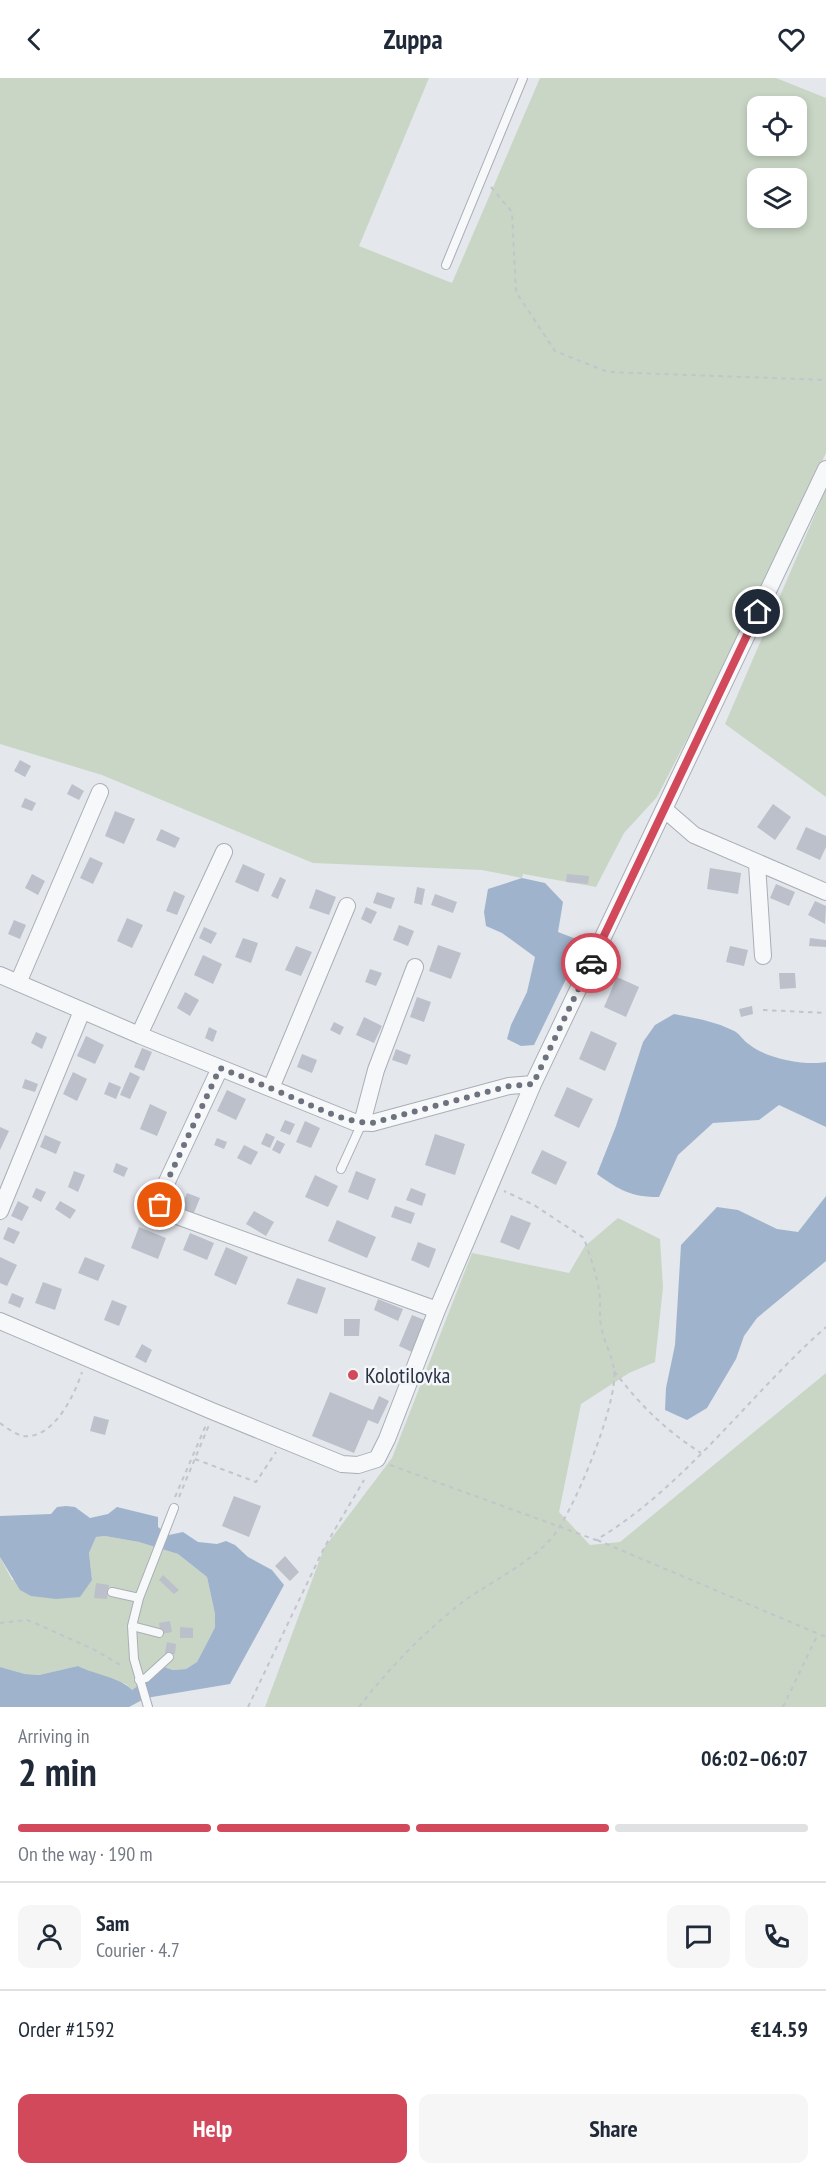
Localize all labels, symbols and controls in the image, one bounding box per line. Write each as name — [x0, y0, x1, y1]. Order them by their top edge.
text: Zuppa — [383, 22, 443, 56]
icon: back — [18, 23, 51, 56]
icon: heart — [775, 23, 808, 56]
map controls — [747, 96, 807, 228]
button: locate — [747, 96, 807, 156]
button: layers — [747, 168, 807, 228]
pin — [732, 586, 783, 637]
icon: home — [741, 595, 774, 628]
courier — [561, 933, 621, 993]
icon: car — [575, 947, 608, 980]
pin — [134, 1179, 185, 1230]
icon: bag — [143, 1188, 176, 1221]
place label: Kolotilovka — [365, 1361, 450, 1389]
marker: Kolotilovka — [346, 1368, 360, 1382]
text: Arriving in — [18, 1723, 90, 1749]
text: 06:02–06:07 — [701, 1744, 808, 1772]
text: 2 min — [18, 1746, 97, 1797]
text: On the way · 190 m — [18, 1841, 153, 1867]
button: person — [18, 1905, 81, 1968]
button: chat — [667, 1905, 730, 1968]
button: phone — [745, 1905, 808, 1968]
text: Sam — [96, 1909, 129, 1937]
text: Courier · 4.7 — [96, 1937, 180, 1963]
text: Order #1592 — [18, 2015, 115, 2043]
text: €14.59 — [751, 2015, 808, 2043]
button: Help — [18, 2094, 407, 2163]
button: Share — [419, 2094, 808, 2163]

